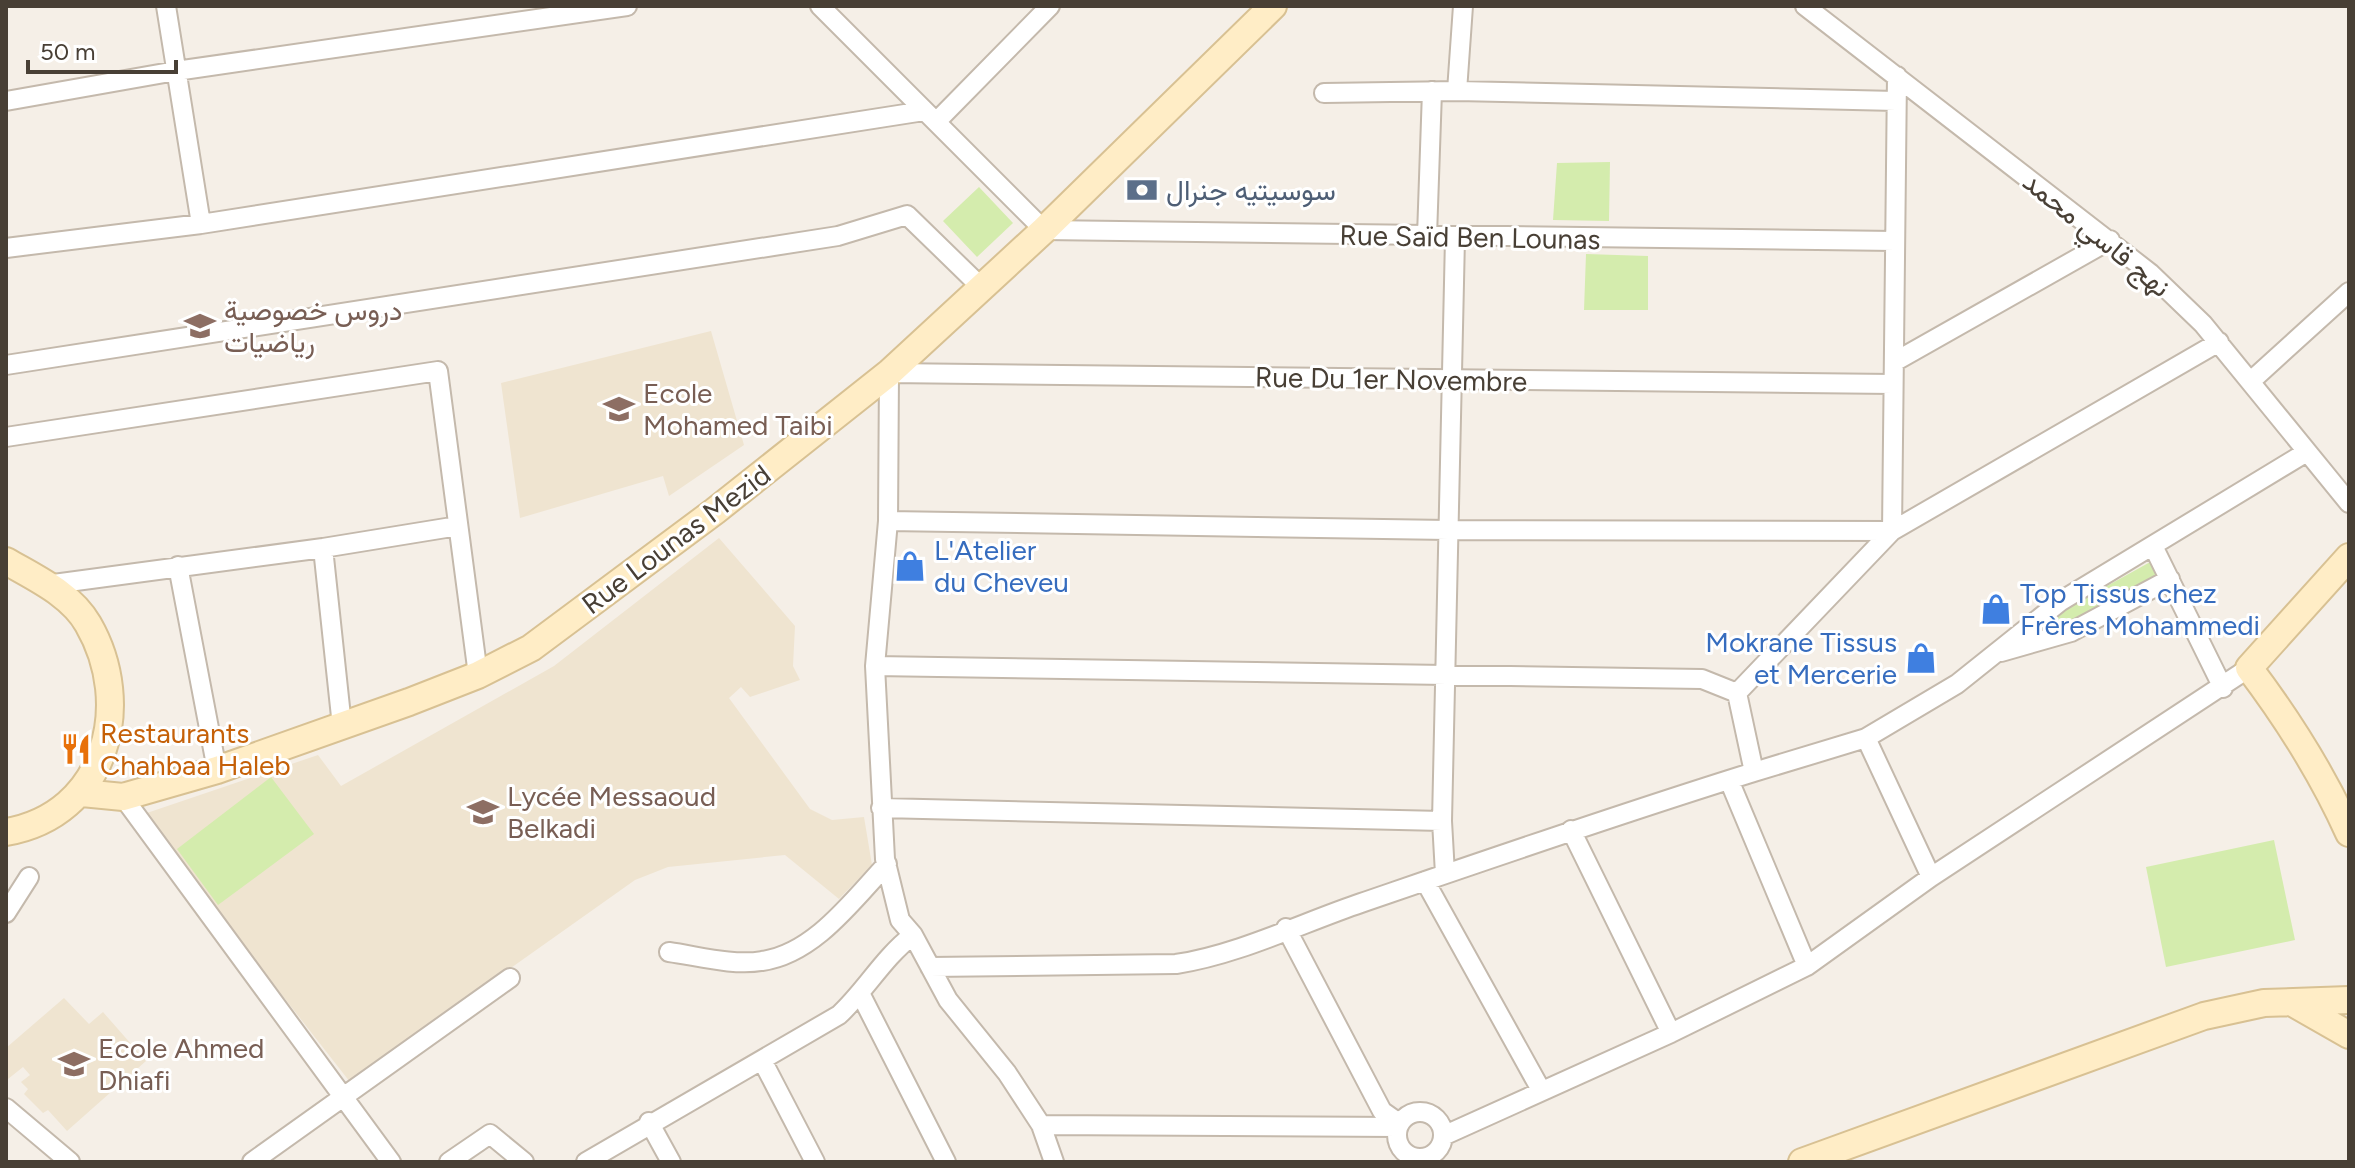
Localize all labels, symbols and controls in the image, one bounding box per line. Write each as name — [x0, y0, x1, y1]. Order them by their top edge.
scale bar — [28, 24, 176, 74]
text: 50 m — [40, 37, 96, 66]
street label: نهج قاسي محمد — [2012, 164, 2178, 309]
bank icon: سوسيتيه جنرال — [1125, 173, 1159, 207]
place label: سوسيتيه جنرال — [1166, 173, 1336, 208]
street label: Rue Saïd Ben Lounas — [1339, 218, 1601, 256]
place label: دروس خصوصية رياضيات — [224, 293, 402, 360]
school or university icon: دروس خصوصية رياضيات — [183, 309, 217, 343]
street label: Rue Du 1er Novembre — [1254, 360, 1528, 398]
place label: Ecole Mohamed Taibi — [643, 376, 833, 442]
school or university icon: Ecole Mohamed Taibi — [602, 392, 636, 426]
street label: Rue Lounas Mezid — [575, 457, 777, 621]
place label: L'Atelier du Cheveu — [934, 533, 1069, 599]
shop icon: L'Atelier du Cheveu — [893, 549, 927, 583]
place label: Top Tissus chez Frères Mohammedi — [2020, 576, 2260, 642]
shop icon: Top Tissus chez Frères Mohammedi — [1979, 592, 2013, 626]
place label: Mokrane Tissus et Mercerie — [1705, 625, 1897, 691]
shop icon: Mokrane Tissus et Mercerie — [1904, 641, 1938, 675]
place label: Restaurants Chahbaa Haleb — [100, 716, 291, 782]
restaurant icon: Restaurants Chahbaa Haleb — [59, 732, 93, 766]
place label: Lycée Messaoud Belkadi — [507, 779, 716, 845]
school or university icon: Lycée Messaoud Belkadi — [466, 795, 500, 829]
place label: Ecole Ahmed Dhiafi — [98, 1031, 264, 1097]
school or university icon: Ecole Ahmed Dhiafi — [57, 1047, 91, 1081]

